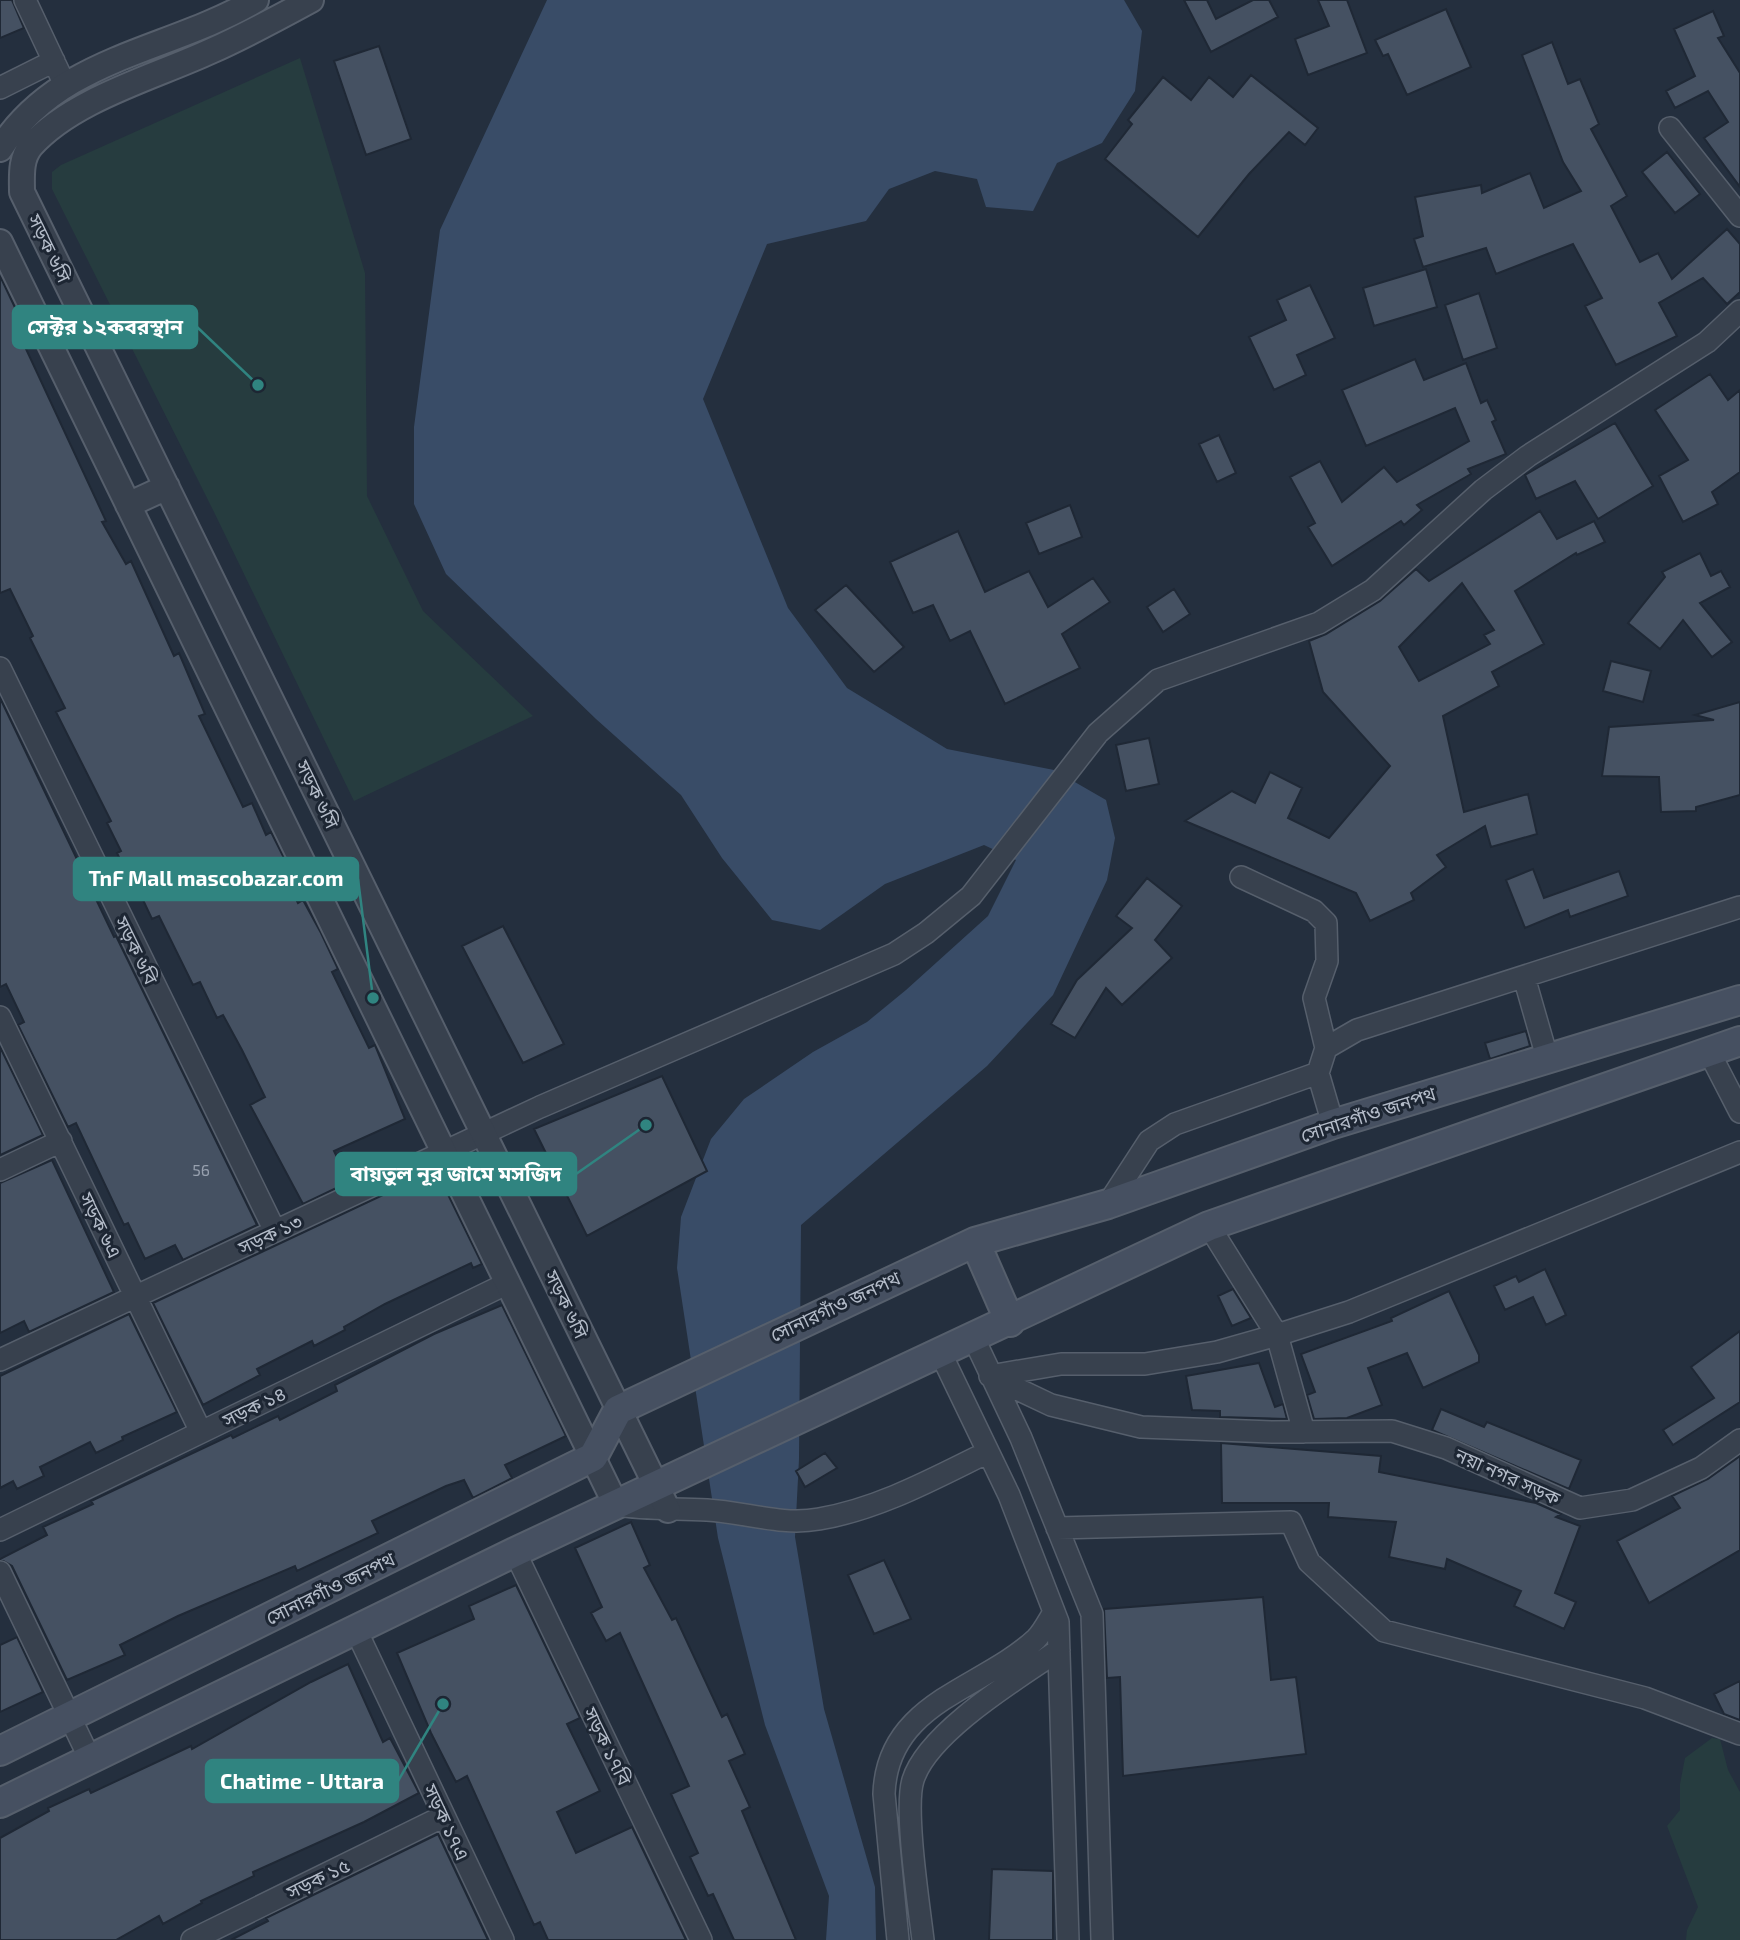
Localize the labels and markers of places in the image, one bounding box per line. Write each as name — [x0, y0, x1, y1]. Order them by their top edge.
callout: সেক্টর ১২কবরস্থান — [13, 306, 197, 348]
callout: TnF Mall mascobazar.com — [74, 858, 358, 900]
callout: বায়তুল নূর জামে মসজিদ — [336, 1153, 576, 1195]
callout: Chatime - Uttara — [206, 1760, 398, 1802]

